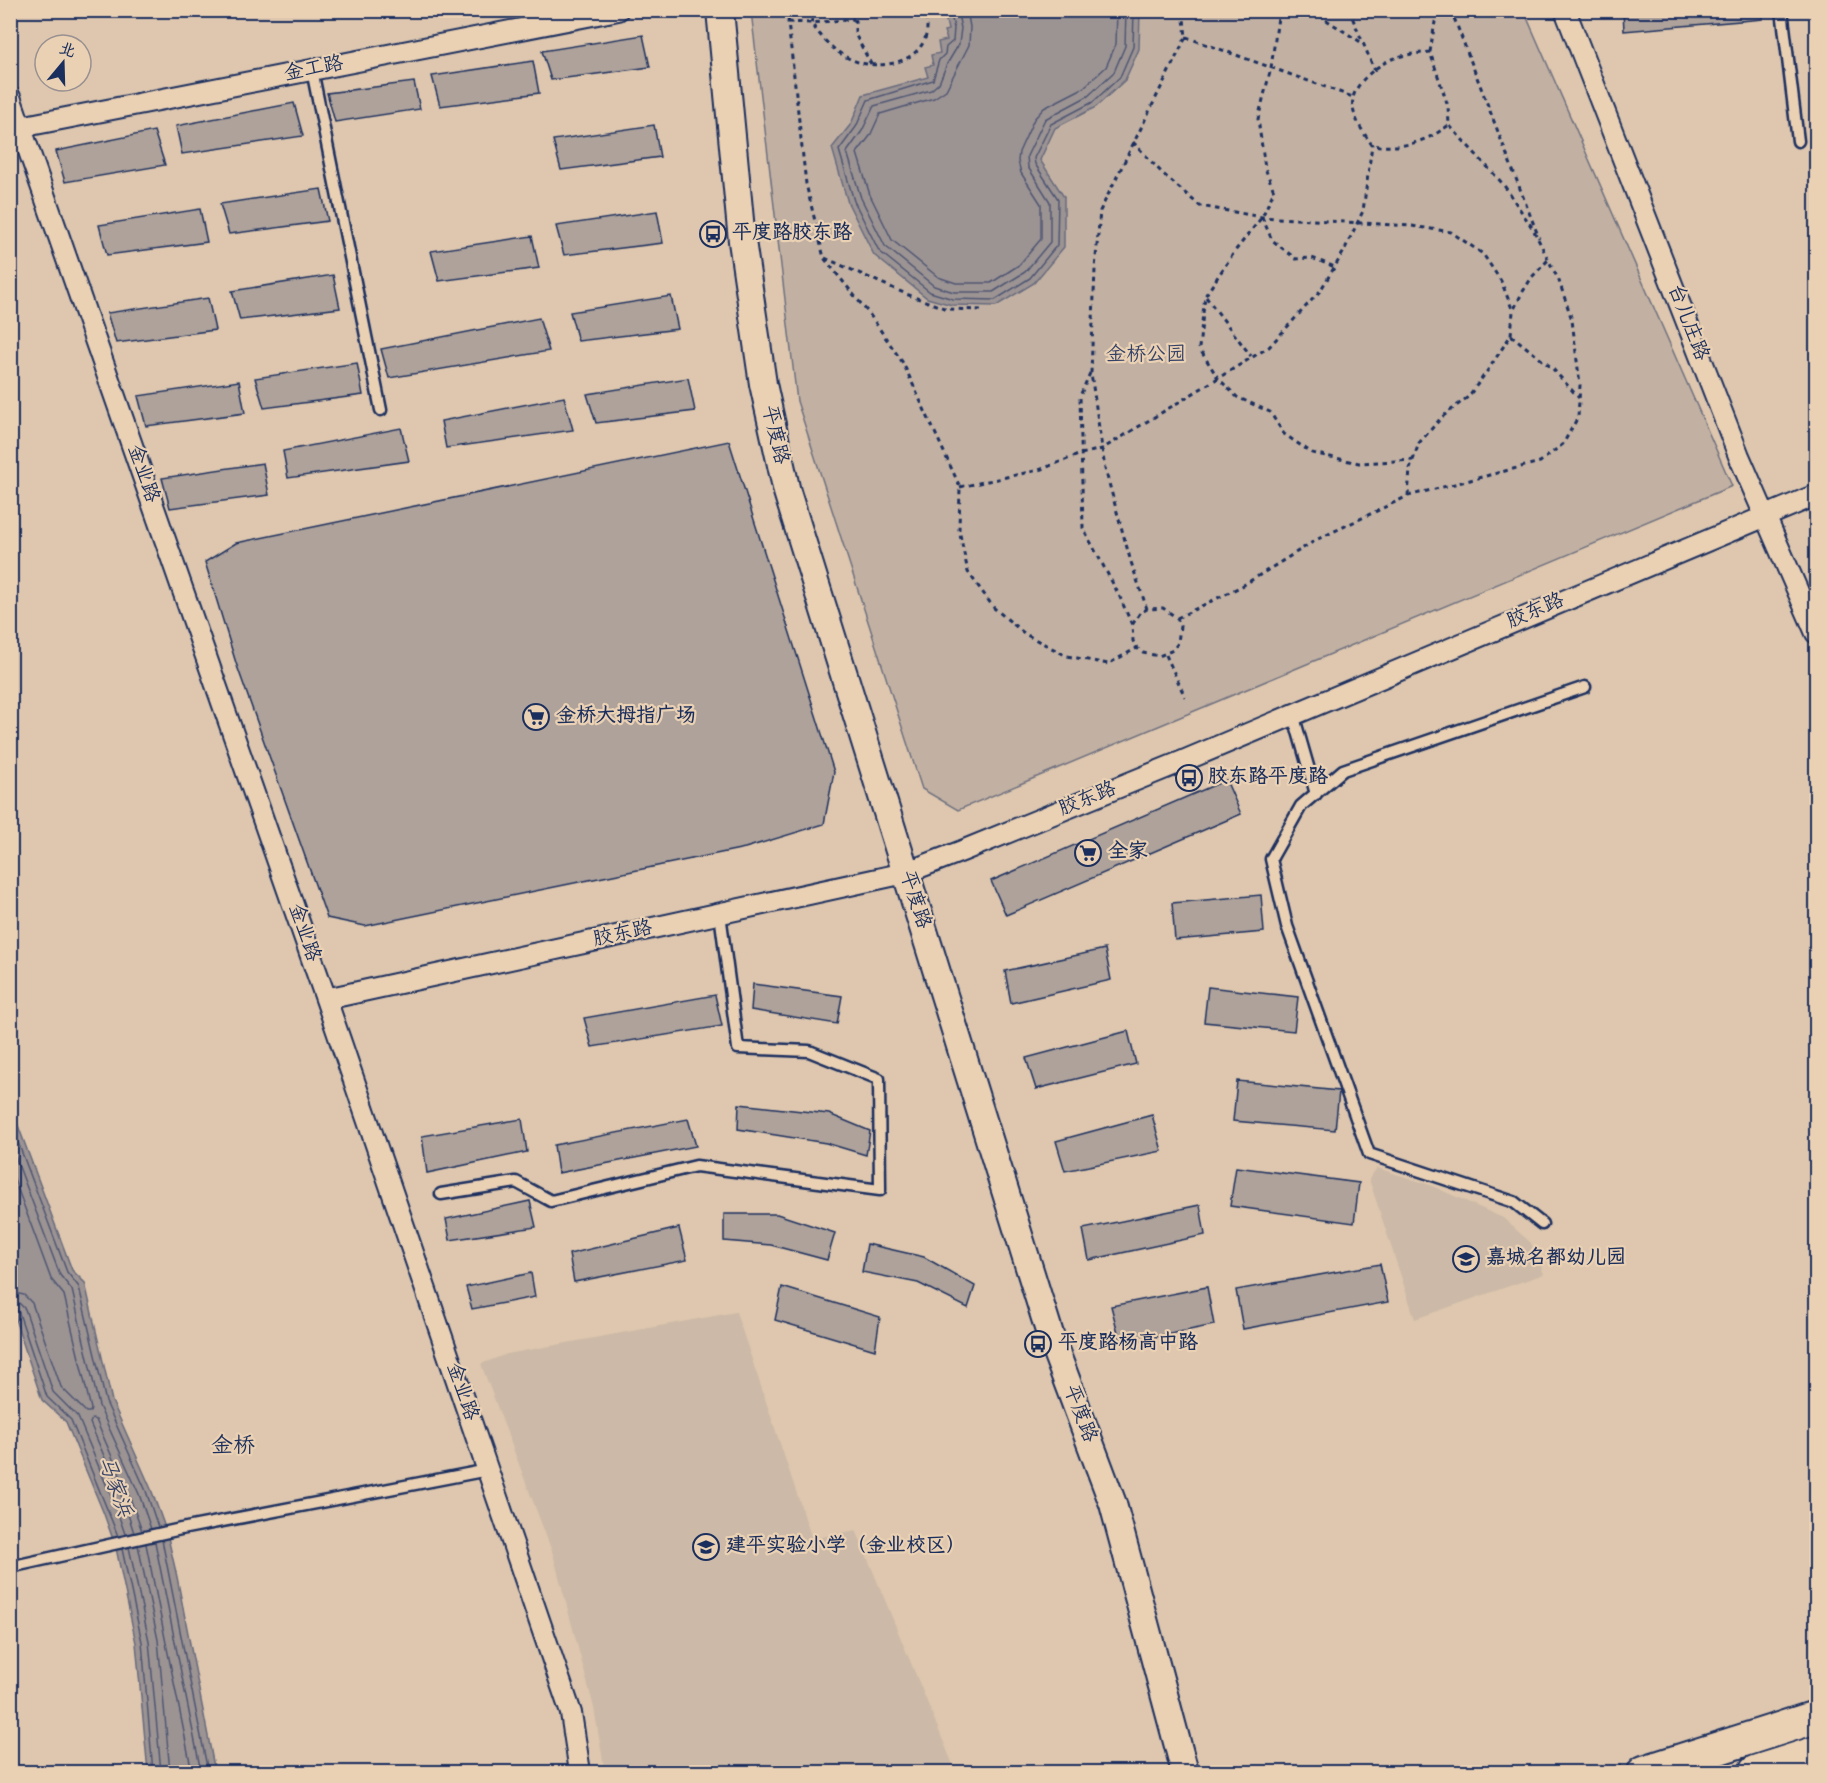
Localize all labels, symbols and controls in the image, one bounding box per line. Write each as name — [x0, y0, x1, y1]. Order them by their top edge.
north arrow — [33, 33, 93, 93]
text: 北 — [56, 38, 78, 65]
street label: 金工路 — [282, 50, 347, 89]
bus stop icon: 平度路胶东路 — [698, 219, 728, 249]
place label: 平度路胶东路 — [732, 220, 852, 248]
street label: 台儿庄路 — [1660, 281, 1715, 366]
park label: 金桥公园 — [1106, 342, 1186, 370]
street label: 平度路 — [754, 403, 795, 468]
street label: 金业路 — [119, 441, 165, 508]
street label: 胶东路 — [1503, 587, 1570, 637]
supermarket icon: 金桥大拇指广场 — [521, 702, 551, 732]
place label: 金桥大拇指广场 — [556, 703, 696, 731]
bus stop icon: 胶东路平度路 — [1174, 763, 1204, 793]
place label: 胶东路平度路 — [1208, 764, 1328, 792]
street label: 胶东路 — [1055, 775, 1122, 824]
supermarket icon: 全家 — [1073, 838, 1103, 868]
place label: 全家 — [1108, 839, 1148, 867]
street label: 平度路 — [891, 867, 937, 934]
street label: 金业路 — [280, 900, 326, 967]
street label: 胶东路 — [591, 915, 656, 955]
school or university icon: 嘉城名都幼儿园 — [1451, 1244, 1481, 1274]
place label: 嘉城名都幼儿园 — [1486, 1245, 1626, 1273]
bus stop icon: 平度路杨高中路 — [1023, 1329, 1053, 1359]
place label: 平度路杨高中路 — [1058, 1330, 1198, 1358]
street label: 金业路 — [438, 1359, 484, 1426]
street label: 平度路 — [1055, 1381, 1103, 1448]
district label: 金桥 — [211, 1432, 255, 1463]
water label: 马家浜 — [88, 1452, 138, 1523]
school or university icon: 建平实验小学（金业校区） — [691, 1532, 721, 1562]
place label: 建平实验小学（金业校区） — [726, 1533, 966, 1561]

